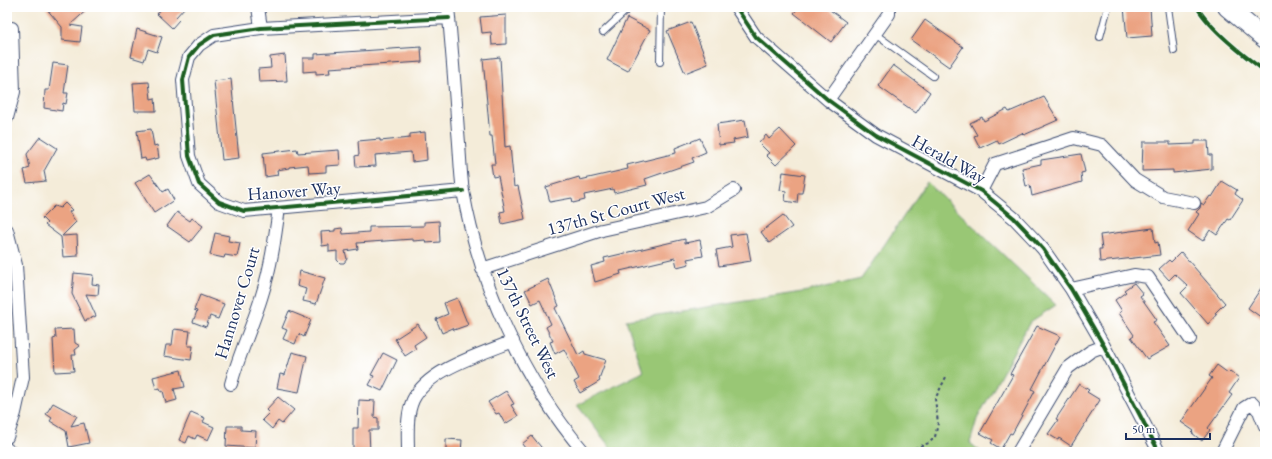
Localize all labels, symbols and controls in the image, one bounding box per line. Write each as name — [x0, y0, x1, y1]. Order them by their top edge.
street label: Herald Way — [908, 129, 991, 188]
street label: Hanover Way — [247, 176, 342, 205]
street label: 137th St Court West — [544, 181, 688, 240]
street label: Hannover Court — [209, 244, 265, 362]
street label: 137th Street West — [492, 263, 565, 382]
scale bar — [1126, 415, 1210, 441]
text: 50 m — [1132, 421, 1156, 437]

